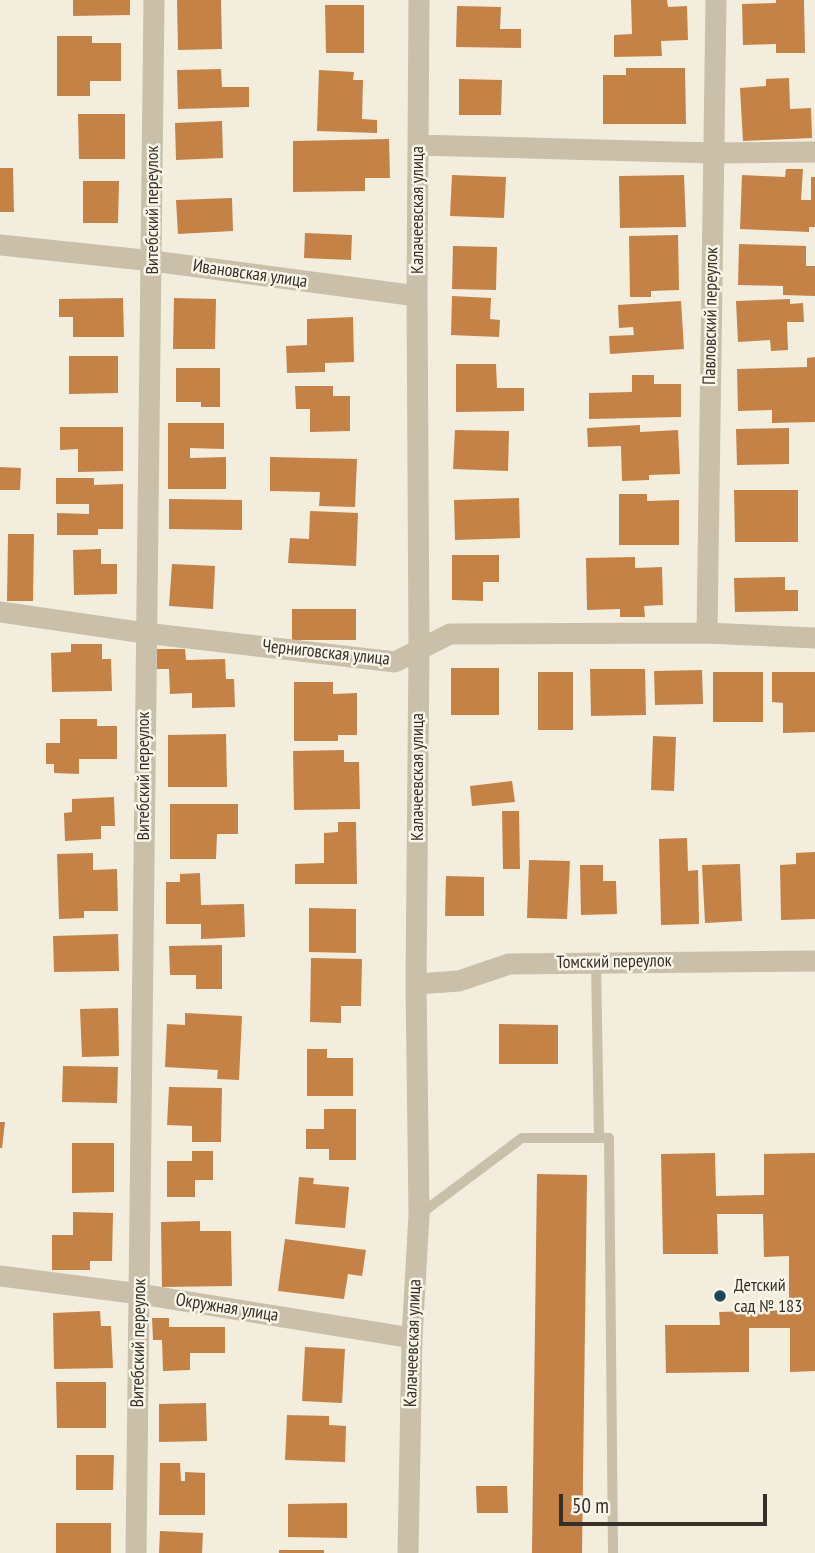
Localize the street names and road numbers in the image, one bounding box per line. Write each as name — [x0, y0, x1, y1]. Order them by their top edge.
street label: Витебский переулок — [142, 146, 164, 274]
street label: Калачеевская улица — [407, 146, 429, 274]
street label: Павловский переулок — [699, 247, 723, 385]
street label: Ивановская улица — [191, 255, 309, 293]
street label: Черниговская улица — [261, 636, 391, 670]
street label: Витебский переулок — [133, 712, 155, 840]
street label: Калачеевская улица — [407, 713, 429, 841]
street label: Томский переулок — [556, 950, 672, 974]
street label: Витебский переулок — [127, 1278, 151, 1408]
street label: Калачеевская улица — [400, 1279, 426, 1407]
street label: Окружная улица — [174, 1289, 280, 1327]

